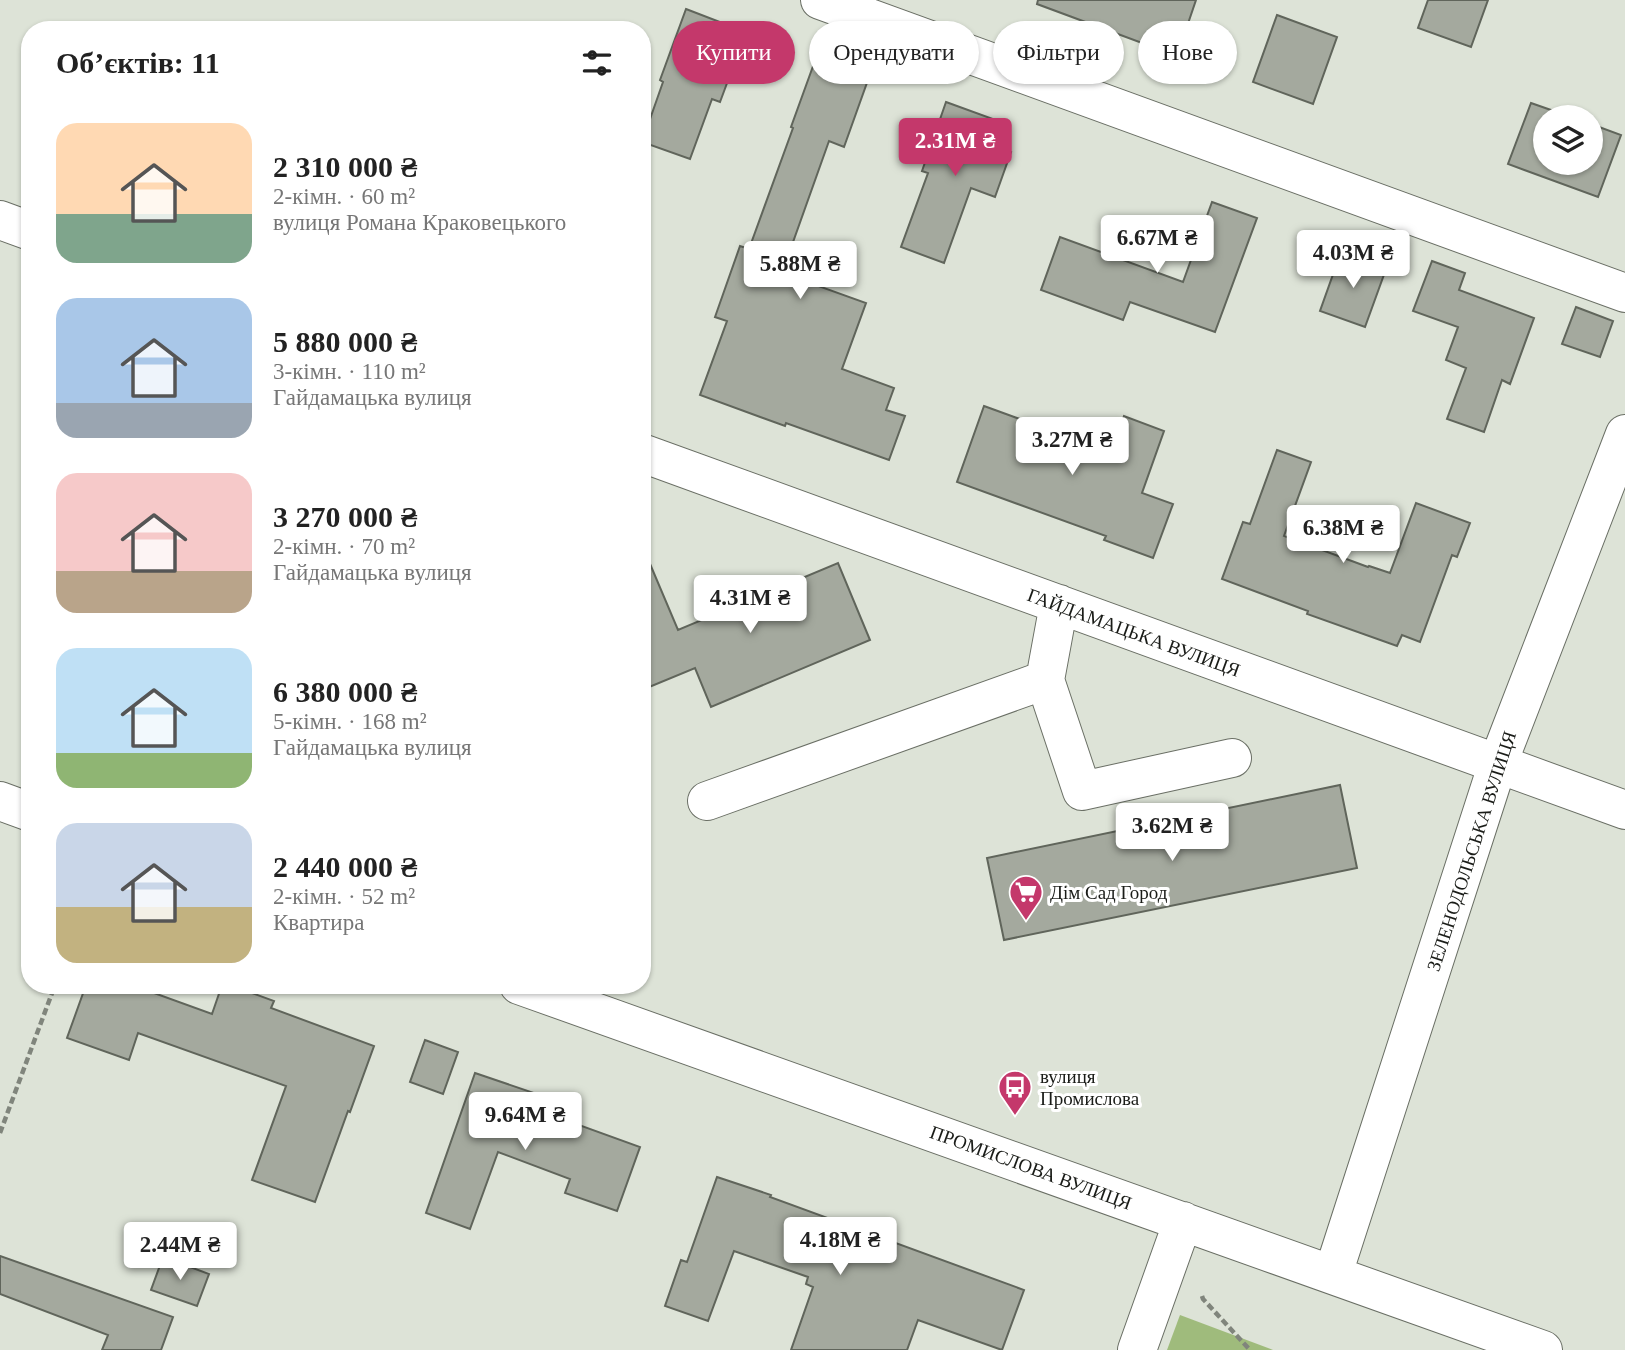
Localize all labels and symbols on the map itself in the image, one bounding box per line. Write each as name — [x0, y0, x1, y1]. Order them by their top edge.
pin: 2.31M ₴ — [890, 118, 1020, 178]
pin: 6.67M ₴ — [1092, 216, 1222, 275]
pin: 4.03M ₴ — [1288, 230, 1418, 290]
pin: 5.88M ₴ — [735, 242, 865, 301]
pin: 3.27M ₴ — [1007, 418, 1137, 477]
pin: 6.38M ₴ — [1278, 505, 1408, 565]
pin: 4.31M ₴ — [685, 576, 815, 635]
street label: ГАЙДАМАЦЬКА ВУЛИЦЯ — [1025, 584, 1243, 681]
street label: ЗЕЛЕНОДОЛЬСЬКА ВУЛИЦЯ — [1423, 728, 1520, 974]
pin: 3.62M ₴ — [1107, 804, 1237, 863]
supermarket icon: Дім Сад Город — [1007, 873, 1045, 922]
place label: Дім Сад Город — [1050, 882, 1168, 903]
place label: вулиця Промислова — [1040, 1066, 1140, 1109]
bus stop icon: вулиця Промислова — [996, 1068, 1034, 1117]
pin: 9.64M ₴ — [460, 1092, 590, 1152]
street label: ПРОМИСЛОВА ВУЛИЦЯ — [927, 1121, 1135, 1214]
pin: 4.18M ₴ — [775, 1218, 905, 1277]
pin: 2.44M ₴ — [115, 1222, 245, 1282]

